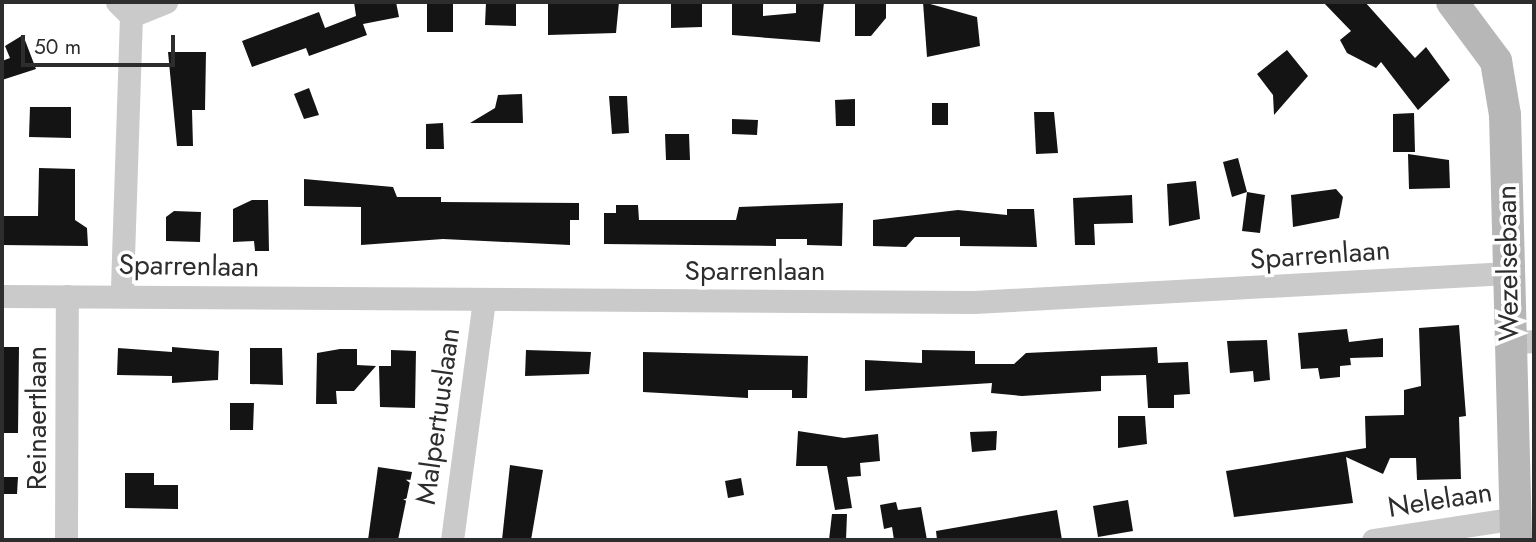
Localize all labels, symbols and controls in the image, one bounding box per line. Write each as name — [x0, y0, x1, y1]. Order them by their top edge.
scale bar — [24, 21, 178, 65]
text: 50 m — [34, 32, 81, 62]
street label: Wezelsebaan — [1490, 185, 1526, 341]
street label: Sparrenlaan — [1249, 233, 1391, 277]
street label: Sparrenlaan — [118, 248, 260, 284]
street label: Sparrenlaan — [685, 254, 825, 288]
street label: Malpertuuslaan — [409, 326, 467, 506]
street label: Reinaertlaan — [20, 346, 54, 490]
street label: Nelelaan — [1385, 475, 1495, 525]

